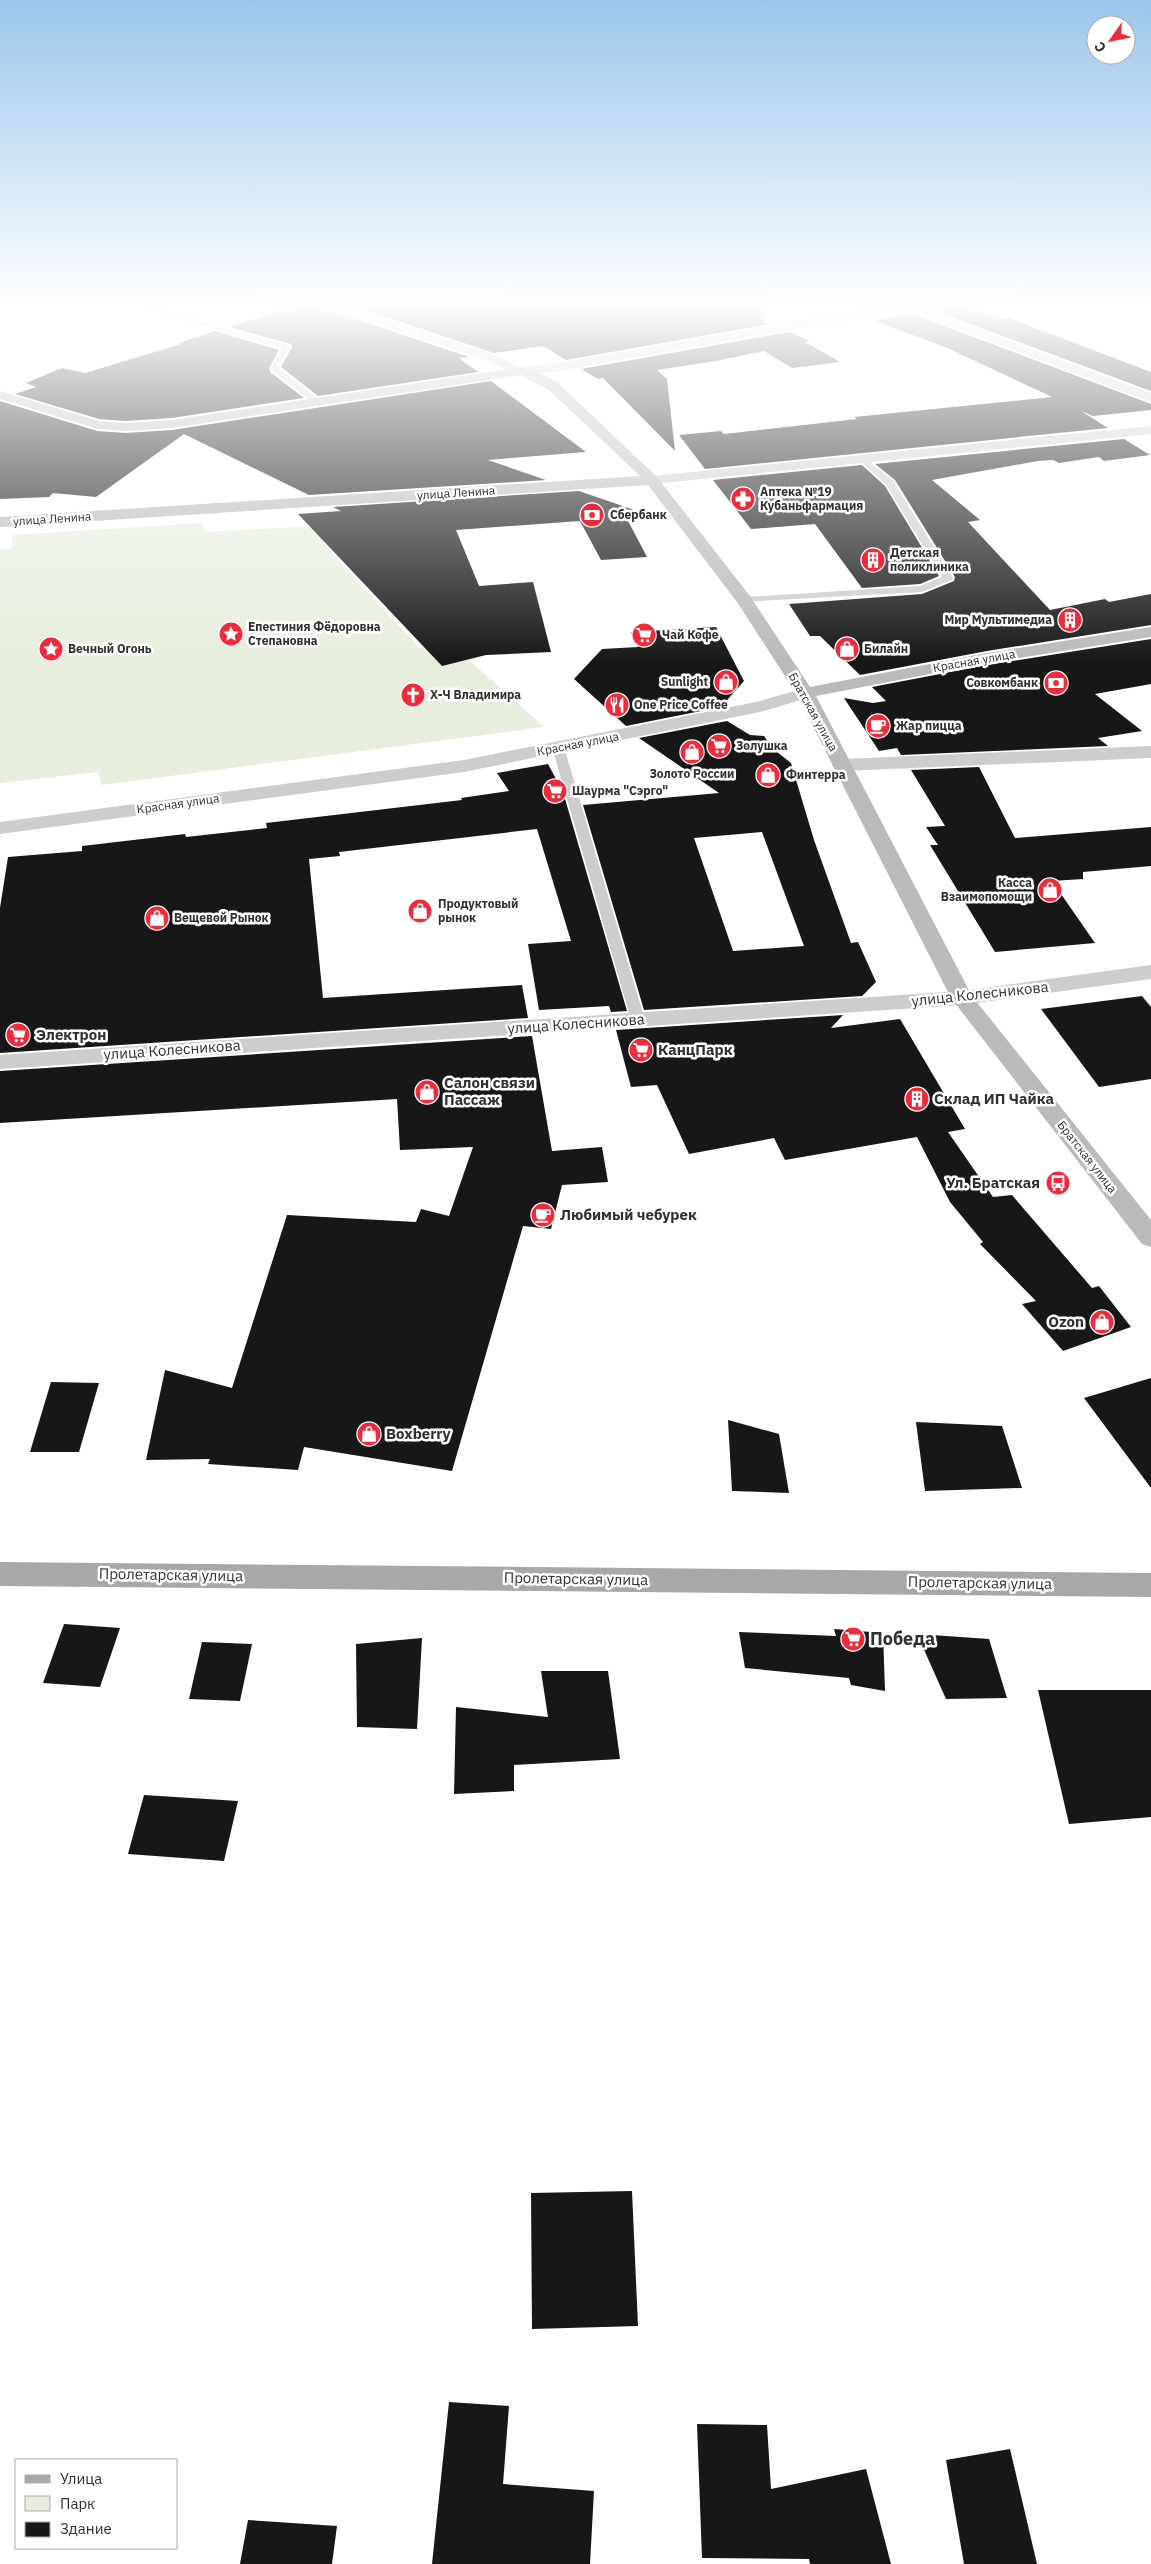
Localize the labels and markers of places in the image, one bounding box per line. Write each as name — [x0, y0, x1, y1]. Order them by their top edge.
place label: Аптека №19 Кубаньфармация — [760, 484, 863, 513]
pharmacy icon: Аптека №19 Кубаньфармация — [730, 486, 756, 512]
bank icon: Сбербанк — [579, 502, 605, 528]
place label: Сбербанк — [610, 507, 667, 522]
place label: Детская поликлиника — [890, 545, 969, 574]
building icon: Детская поликлиника — [860, 547, 886, 573]
building icon: Мир Мультимедиа — [1057, 607, 1083, 633]
place label: Мир Мультимедиа — [944, 612, 1052, 627]
place label: Епестиния Фёдоровна Степановна — [248, 619, 381, 648]
place icon: Епестиния Фёдоровна Степановна — [218, 621, 244, 647]
supermarket icon: Чай Кофе — [631, 622, 657, 648]
place label: Чай Кофе — [662, 627, 719, 642]
place icon: Вечный Огонь — [38, 636, 64, 662]
shop icon: Билайн — [834, 636, 860, 662]
place label: Вечный Огонь — [68, 641, 152, 656]
place label: Билайн — [864, 641, 908, 656]
shop icon: Sunlight — [713, 669, 739, 695]
bank icon: Совкомбанк — [1043, 670, 1069, 696]
place label: Sunlight — [661, 674, 708, 689]
place label: Совкомбанк — [966, 675, 1038, 690]
church icon: Х-Ч Владимира — [400, 682, 426, 708]
place label: Х-Ч Владимира — [430, 687, 521, 702]
restaurant icon: One Price Coffee — [604, 692, 630, 718]
place label: One Price Coffee — [634, 697, 728, 712]
cafe icon: Жар пицца — [865, 713, 891, 739]
place label: Жар пицца — [896, 718, 962, 733]
supermarket icon: Золушка — [706, 733, 732, 759]
place label: Золушка — [736, 738, 788, 753]
shop icon: Золото России — [679, 739, 705, 765]
shop icon: Финтерра — [755, 762, 781, 788]
place label: Золото России — [650, 766, 734, 781]
place label: Финтерра — [786, 767, 846, 782]
supermarket icon: Шаурма "Сэрго" — [542, 778, 568, 804]
place label: Шаурма "Сэрго" — [572, 783, 668, 798]
place label: Касса Взаимопомощи — [941, 875, 1032, 904]
shop icon: Касса Взаимопомощи — [1037, 877, 1063, 903]
place label: Продуктовый рынок — [438, 896, 518, 925]
shop icon: Продуктовый рынок — [407, 898, 433, 924]
shop icon: Вещевой Рынок — [144, 905, 170, 931]
place label: Вещевой Рынок — [174, 910, 269, 925]
supermarket icon: Электрон — [5, 1022, 31, 1048]
place label: Электрон — [36, 1025, 106, 1044]
supermarket icon: КанцПарк — [628, 1037, 654, 1063]
place label: КанцПарк — [658, 1040, 733, 1059]
place label: Салон связи Пассаж — [444, 1073, 535, 1109]
shop icon: Салон связи Пассаж — [414, 1079, 440, 1105]
building icon: Склад ИП Чайка — [904, 1086, 930, 1112]
place label: Склад ИП Чайка — [934, 1089, 1054, 1108]
bus stop icon: Ул. Братская — [1045, 1170, 1071, 1196]
place label: Ул. Братская — [946, 1173, 1040, 1192]
cafe icon: Любимый чебурек — [530, 1202, 556, 1228]
place label: Любимый чебурек — [560, 1205, 697, 1224]
shop icon: Ozon — [1089, 1309, 1115, 1335]
place label: Ozon — [1048, 1312, 1084, 1331]
shop icon: Boxberry — [356, 1421, 382, 1447]
place label: Boxberry — [386, 1424, 450, 1443]
supermarket icon: Победа — [840, 1626, 866, 1652]
place label: Победа — [870, 1627, 935, 1650]

